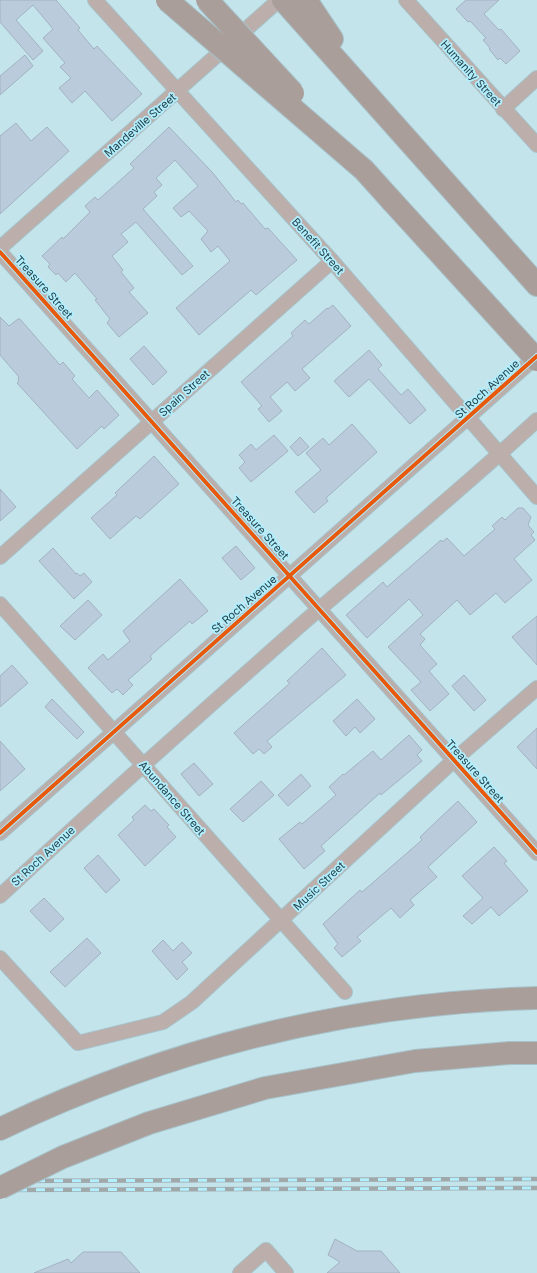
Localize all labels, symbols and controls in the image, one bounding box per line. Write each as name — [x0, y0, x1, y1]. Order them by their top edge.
street label: Humanity Street — [438, 37, 504, 109]
street label: Mandeville Street — [101, 90, 179, 160]
street label: Benefit Street — [289, 215, 347, 277]
street label: Treasure Street — [12, 253, 76, 322]
street label: St Roch Avenue — [452, 356, 522, 422]
street label: Spain Street — [156, 366, 213, 419]
street label: Treasure Street — [228, 494, 292, 563]
street label: St Roch Avenue — [209, 572, 279, 636]
street label: Treasure Street — [443, 737, 507, 806]
street label: Abundance Street — [136, 758, 208, 838]
street label: St Roch Avenue — [8, 823, 78, 889]
street label: Music Street — [290, 858, 348, 913]

